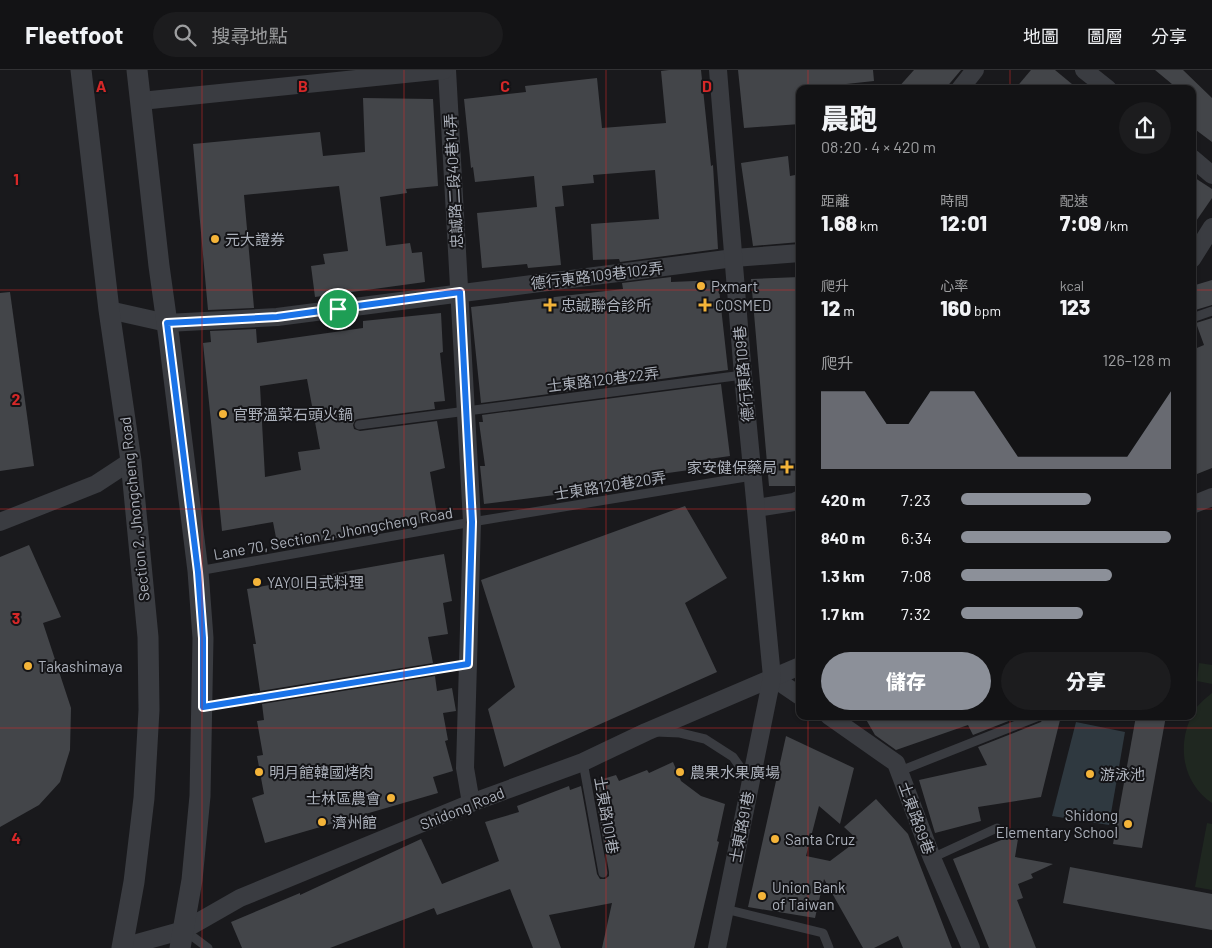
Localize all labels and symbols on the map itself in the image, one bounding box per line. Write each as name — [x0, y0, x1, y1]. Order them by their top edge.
text: A — [96, 76, 107, 95]
text: B — [298, 76, 308, 95]
text: C — [500, 76, 510, 95]
text: D — [702, 76, 712, 95]
street label: 忠誠路二段40巷14弄 — [440, 113, 466, 249]
text: 1 — [13, 169, 19, 188]
place label: 元大證券 — [225, 230, 285, 248]
marker: 元大證券 — [209, 233, 221, 245]
street label: 德行東路109巷102弄 — [530, 258, 664, 292]
place label: Pxmart — [711, 277, 758, 295]
marker: Pxmart — [695, 280, 707, 292]
pin — [317, 288, 359, 330]
place label: 忠誠聯合診所 — [561, 296, 651, 314]
place label: COSMED — [715, 296, 771, 314]
marker: 忠誠聯合診所 — [543, 298, 557, 312]
marker: COSMED — [699, 299, 711, 311]
street label: 德行東路109巷 — [730, 325, 756, 423]
street label: 士東路120巷22弄 — [546, 363, 660, 395]
text: 2 — [12, 389, 21, 408]
place label: 官野溫菜石頭火鍋 — [233, 405, 353, 423]
marker: 官野溫菜石頭火鍋 — [217, 408, 229, 420]
street label: Section 2, Jhongcheng Road — [115, 416, 153, 602]
place label: 家安健保藥局 — [687, 458, 777, 476]
marker: 家安健保藥局 — [781, 461, 793, 473]
street label: 士東路120巷20弄 — [553, 467, 667, 503]
street label: Lane 70, Section 2, Jhongcheng Road — [212, 503, 454, 563]
place label: YAYOI日式料理 — [267, 573, 364, 591]
marker: YAYOI日式料理 — [251, 576, 263, 588]
text: 3 — [12, 608, 20, 627]
place label: Takashimaya — [38, 657, 123, 675]
marker: Takashimaya — [22, 660, 34, 672]
place label: 明月館韓國烤肉 — [269, 763, 374, 781]
place label: 農果水果廣場 — [690, 763, 780, 781]
place label: 游泳池 — [1100, 765, 1145, 783]
marker: 明月館韓國烤肉 — [253, 766, 265, 778]
marker: 農果水果廣場 — [674, 766, 686, 778]
marker: 游泳池 — [1084, 768, 1096, 780]
street label: 士東路101巷 — [591, 775, 623, 855]
street label: 士東路89巷 — [896, 779, 938, 857]
street label: Shidong Road — [417, 783, 507, 833]
place label: 士林區農會 — [306, 789, 381, 807]
street label: 士東路91巷 — [725, 790, 757, 864]
marker: 士林區農會 — [385, 792, 397, 804]
place label: Shidong Elementary School — [996, 806, 1118, 841]
place label: 濟州館 — [332, 813, 377, 831]
marker: 濟州館 — [316, 816, 328, 828]
marker: Shidong Elementary School — [1122, 818, 1134, 830]
text: 4 — [11, 828, 21, 847]
place label: Santa Cruz — [785, 830, 855, 848]
marker: Santa Cruz — [769, 833, 781, 845]
place label: Union Bank of Taiwan — [772, 878, 846, 913]
marker: Union Bank of Taiwan — [756, 890, 768, 902]

